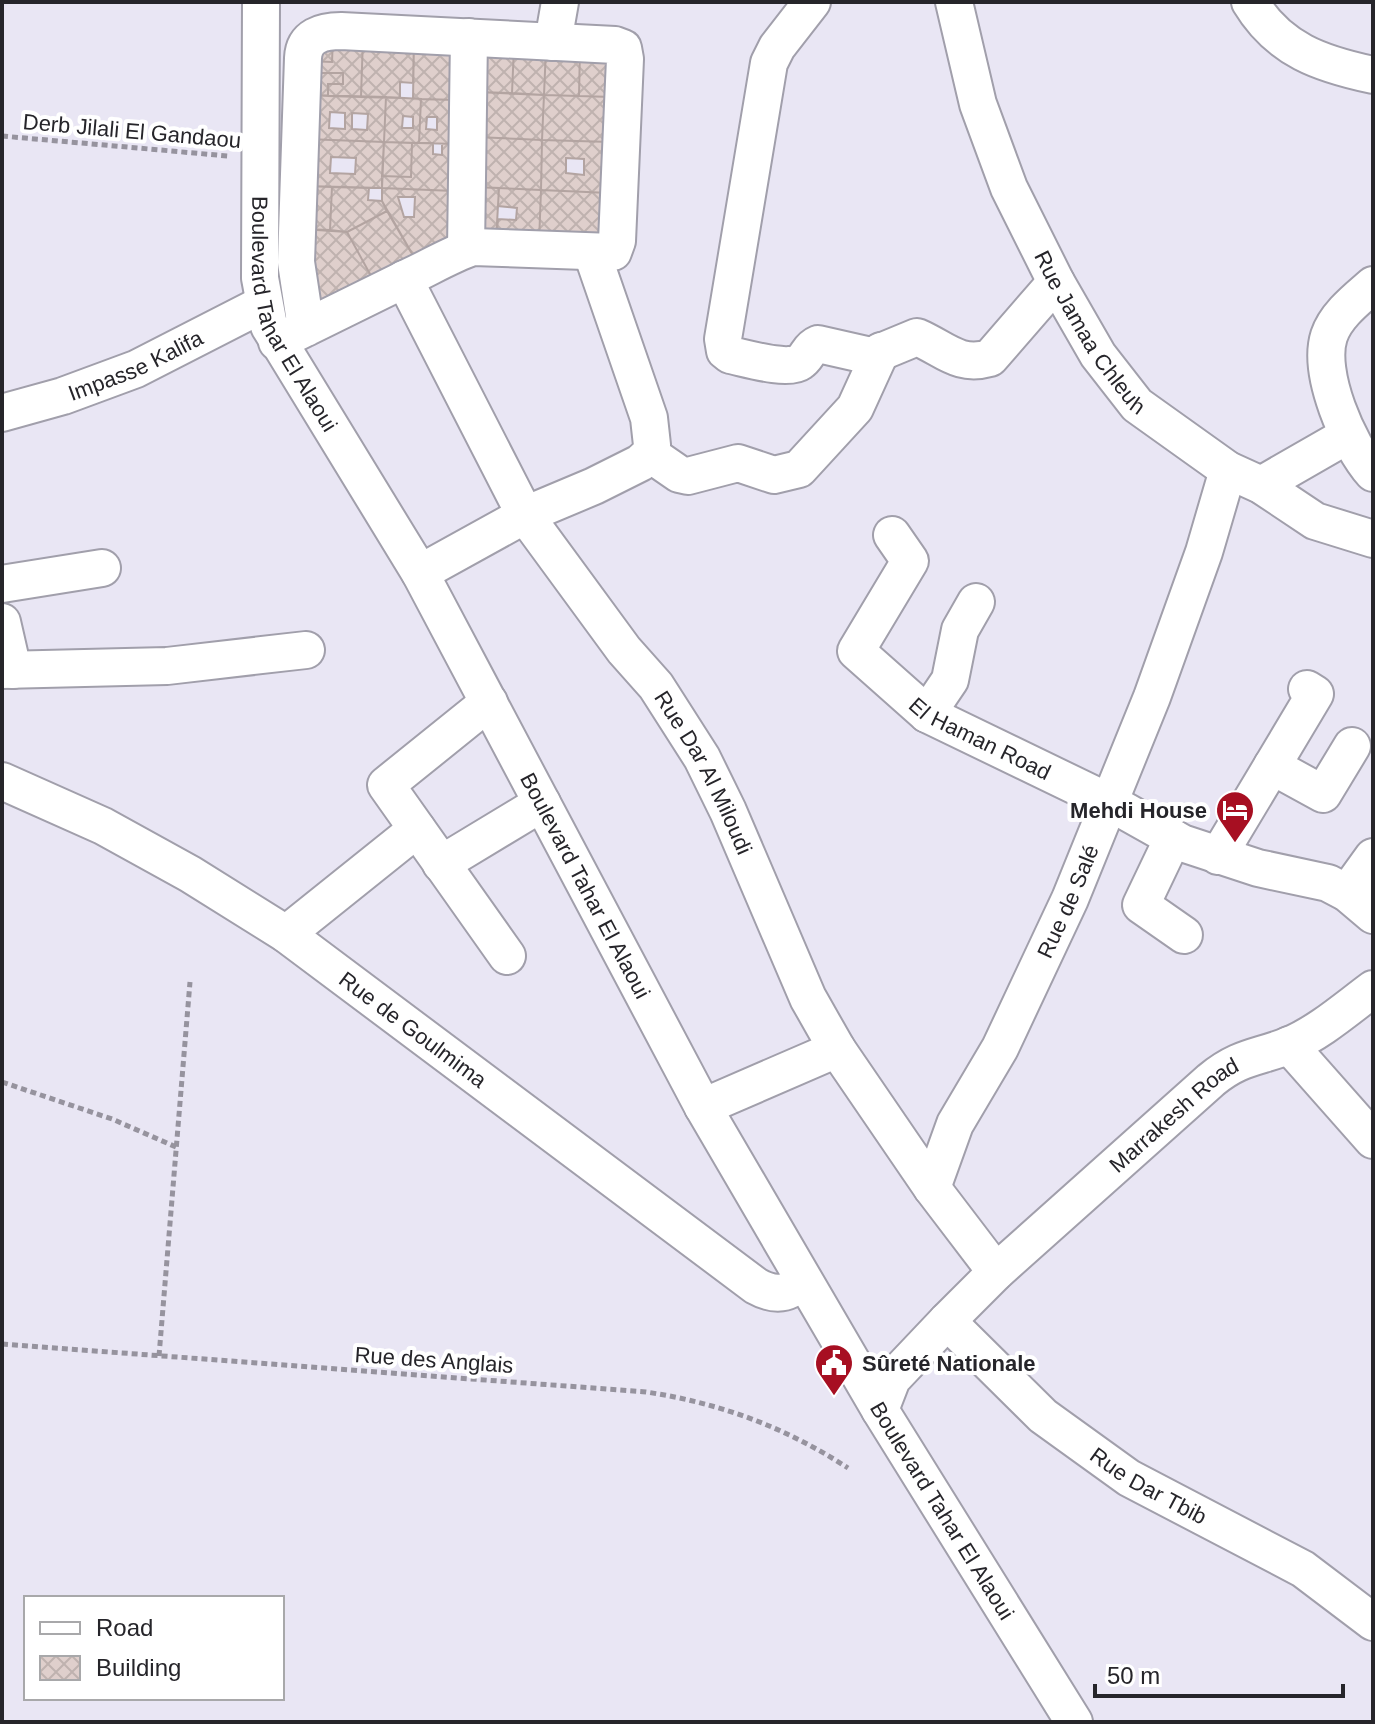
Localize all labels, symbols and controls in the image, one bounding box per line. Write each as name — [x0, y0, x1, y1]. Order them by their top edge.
street label: Derb Jilali El Gandaou — [22, 109, 242, 153]
street label: Boulevard Tahar El Alaoui — [247, 196, 343, 436]
street label: Rue Jamaa Chleuh — [1030, 246, 1150, 419]
street label: Impasse Kalifa — [65, 324, 207, 405]
street label: Rue Dar Al Miloudi — [650, 686, 758, 858]
street label: El Haman Road — [904, 692, 1055, 785]
street label: Boulevard Tahar El Alaoui — [516, 768, 656, 1003]
hotel icon: Mehdi House — [1214, 789, 1256, 844]
place label: Mehdi House — [1070, 798, 1207, 823]
street label: Rue de Salé — [1032, 841, 1103, 962]
street label: Rue de Goulmima — [335, 966, 492, 1093]
street label: Marrakesh Road — [1104, 1052, 1243, 1177]
street label: Rue des Anglais — [354, 1342, 514, 1378]
public building icon: Sûreté Nationale — [813, 1342, 855, 1397]
place label: Sûreté Nationale — [862, 1351, 1036, 1376]
street label: Boulevard Tahar El Alaoui — [865, 1397, 1020, 1624]
street label: Rue Dar Tbib — [1086, 1442, 1211, 1529]
legend — [24, 1596, 284, 1700]
text: Road — [96, 1614, 153, 1641]
scale bar — [1095, 1648, 1343, 1698]
text: Building — [96, 1654, 181, 1681]
text: 50 m — [1107, 1662, 1160, 1689]

